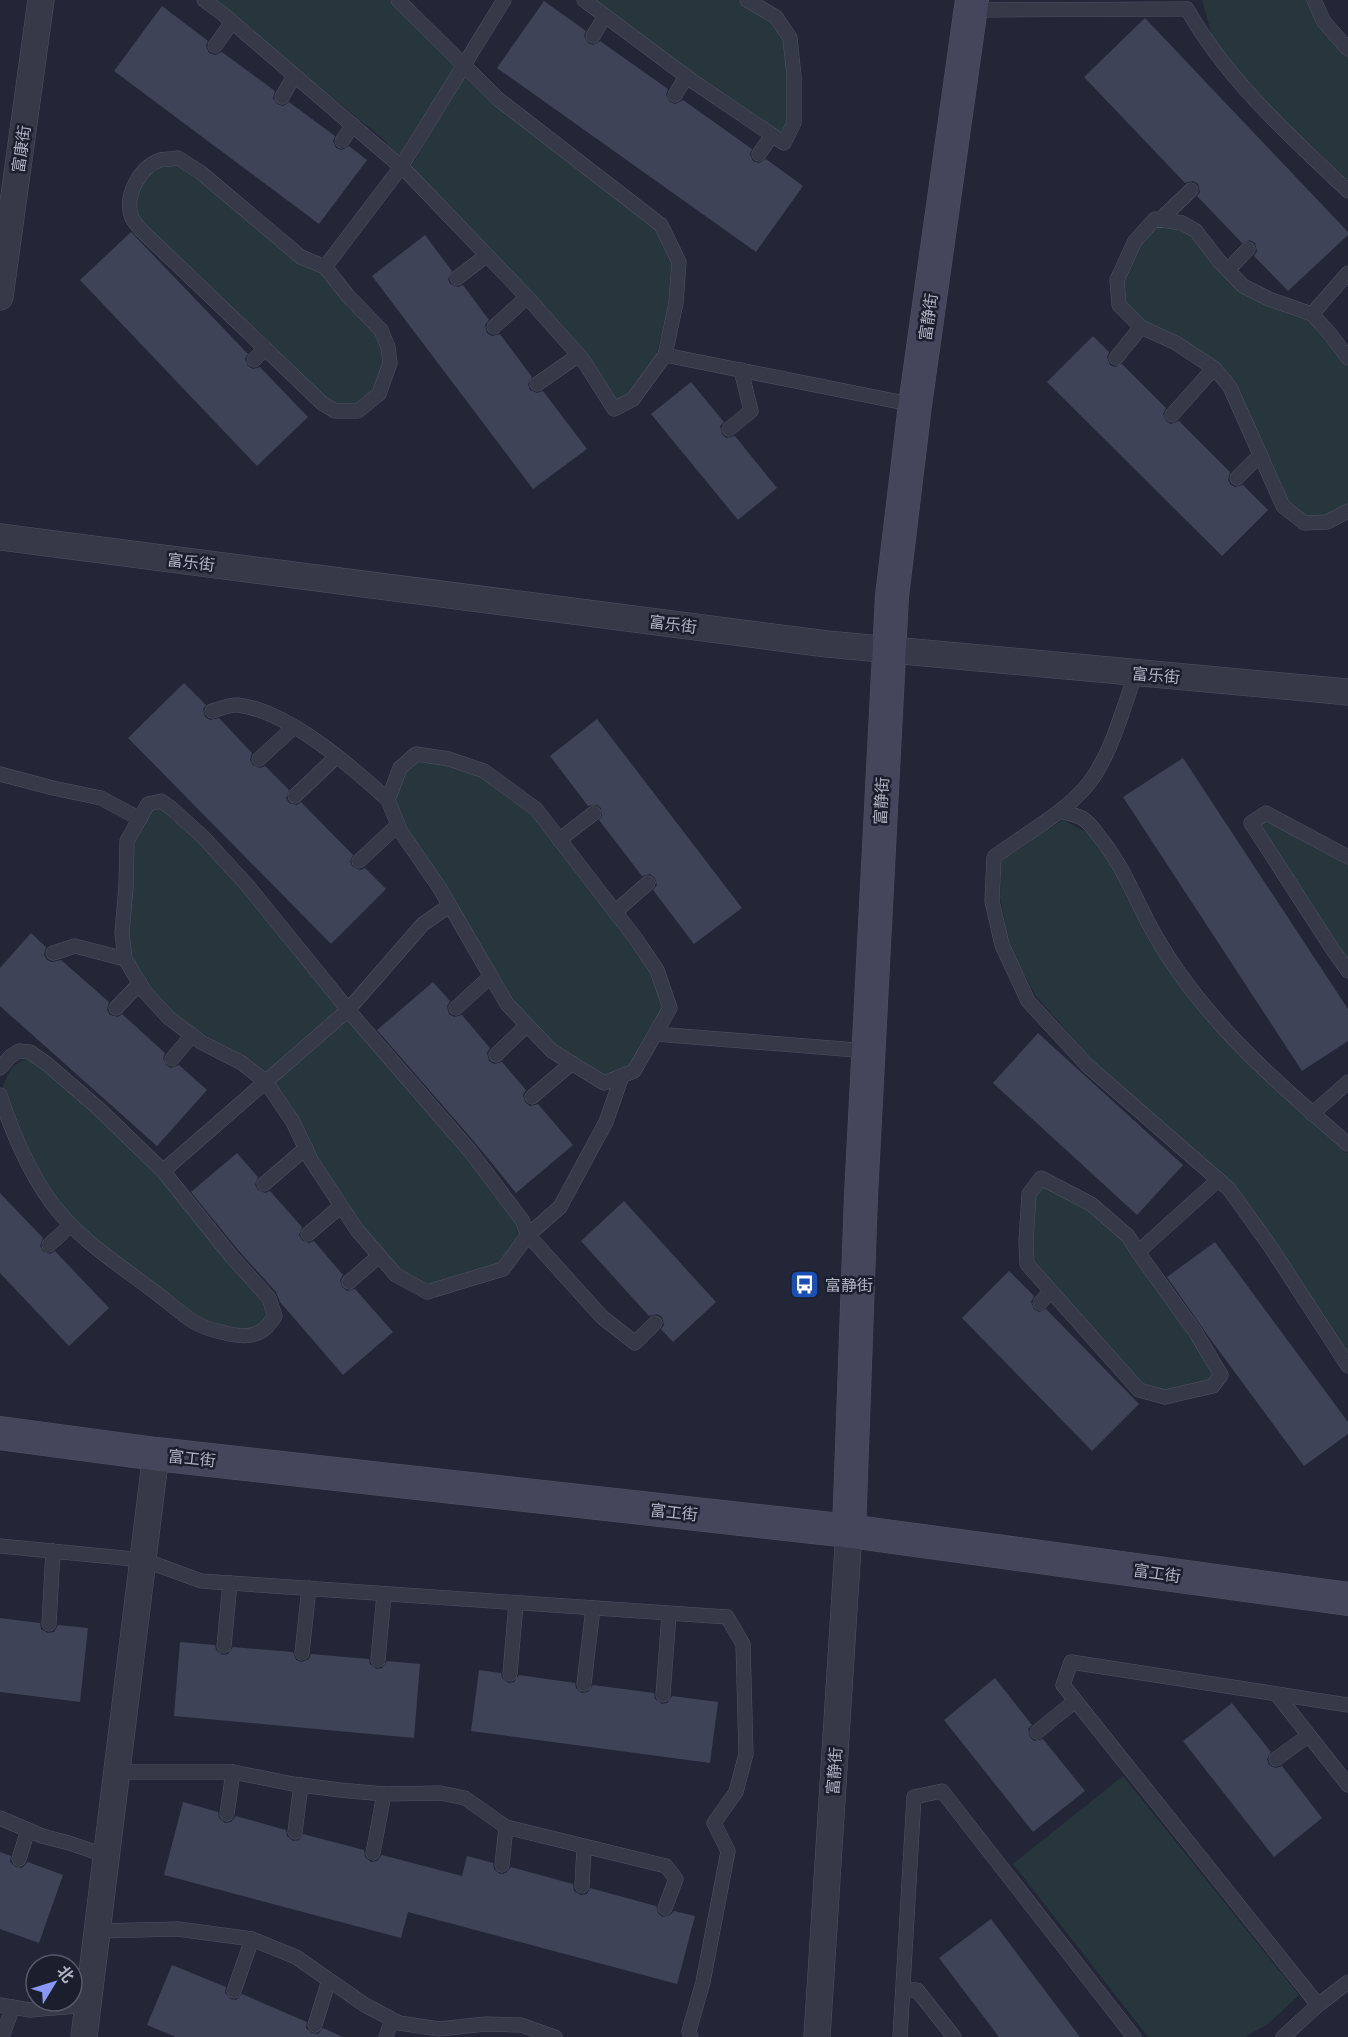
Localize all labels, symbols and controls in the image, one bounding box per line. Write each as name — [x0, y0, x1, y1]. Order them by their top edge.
street label: 富康街 — [9, 124, 34, 174]
street label: 富静街 — [916, 292, 941, 342]
street label: 富乐街 — [166, 550, 216, 575]
street label: 富乐街 — [648, 612, 698, 637]
street label: 富乐街 — [1131, 664, 1181, 687]
street label: 富静街 — [871, 777, 892, 825]
bus stop icon: 富静街 — [788, 1269, 820, 1301]
place label: 富静街 — [825, 1276, 873, 1295]
street label: 富工街 — [167, 1447, 217, 1470]
street label: 富工街 — [649, 1501, 699, 1524]
street label: 富工街 — [1132, 1561, 1182, 1586]
street label: 富静街 — [823, 1746, 846, 1796]
north arrow — [24, 1953, 84, 2013]
text: 北 — [53, 1962, 78, 1986]

